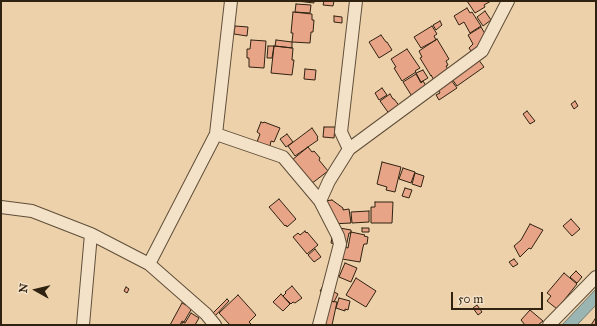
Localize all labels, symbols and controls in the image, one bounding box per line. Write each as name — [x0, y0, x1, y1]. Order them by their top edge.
north arrow — [16, 270, 56, 310]
text: N — [17, 283, 31, 294]
scale bar — [453, 284, 545, 310]
text: 50 m — [458, 292, 483, 306]

